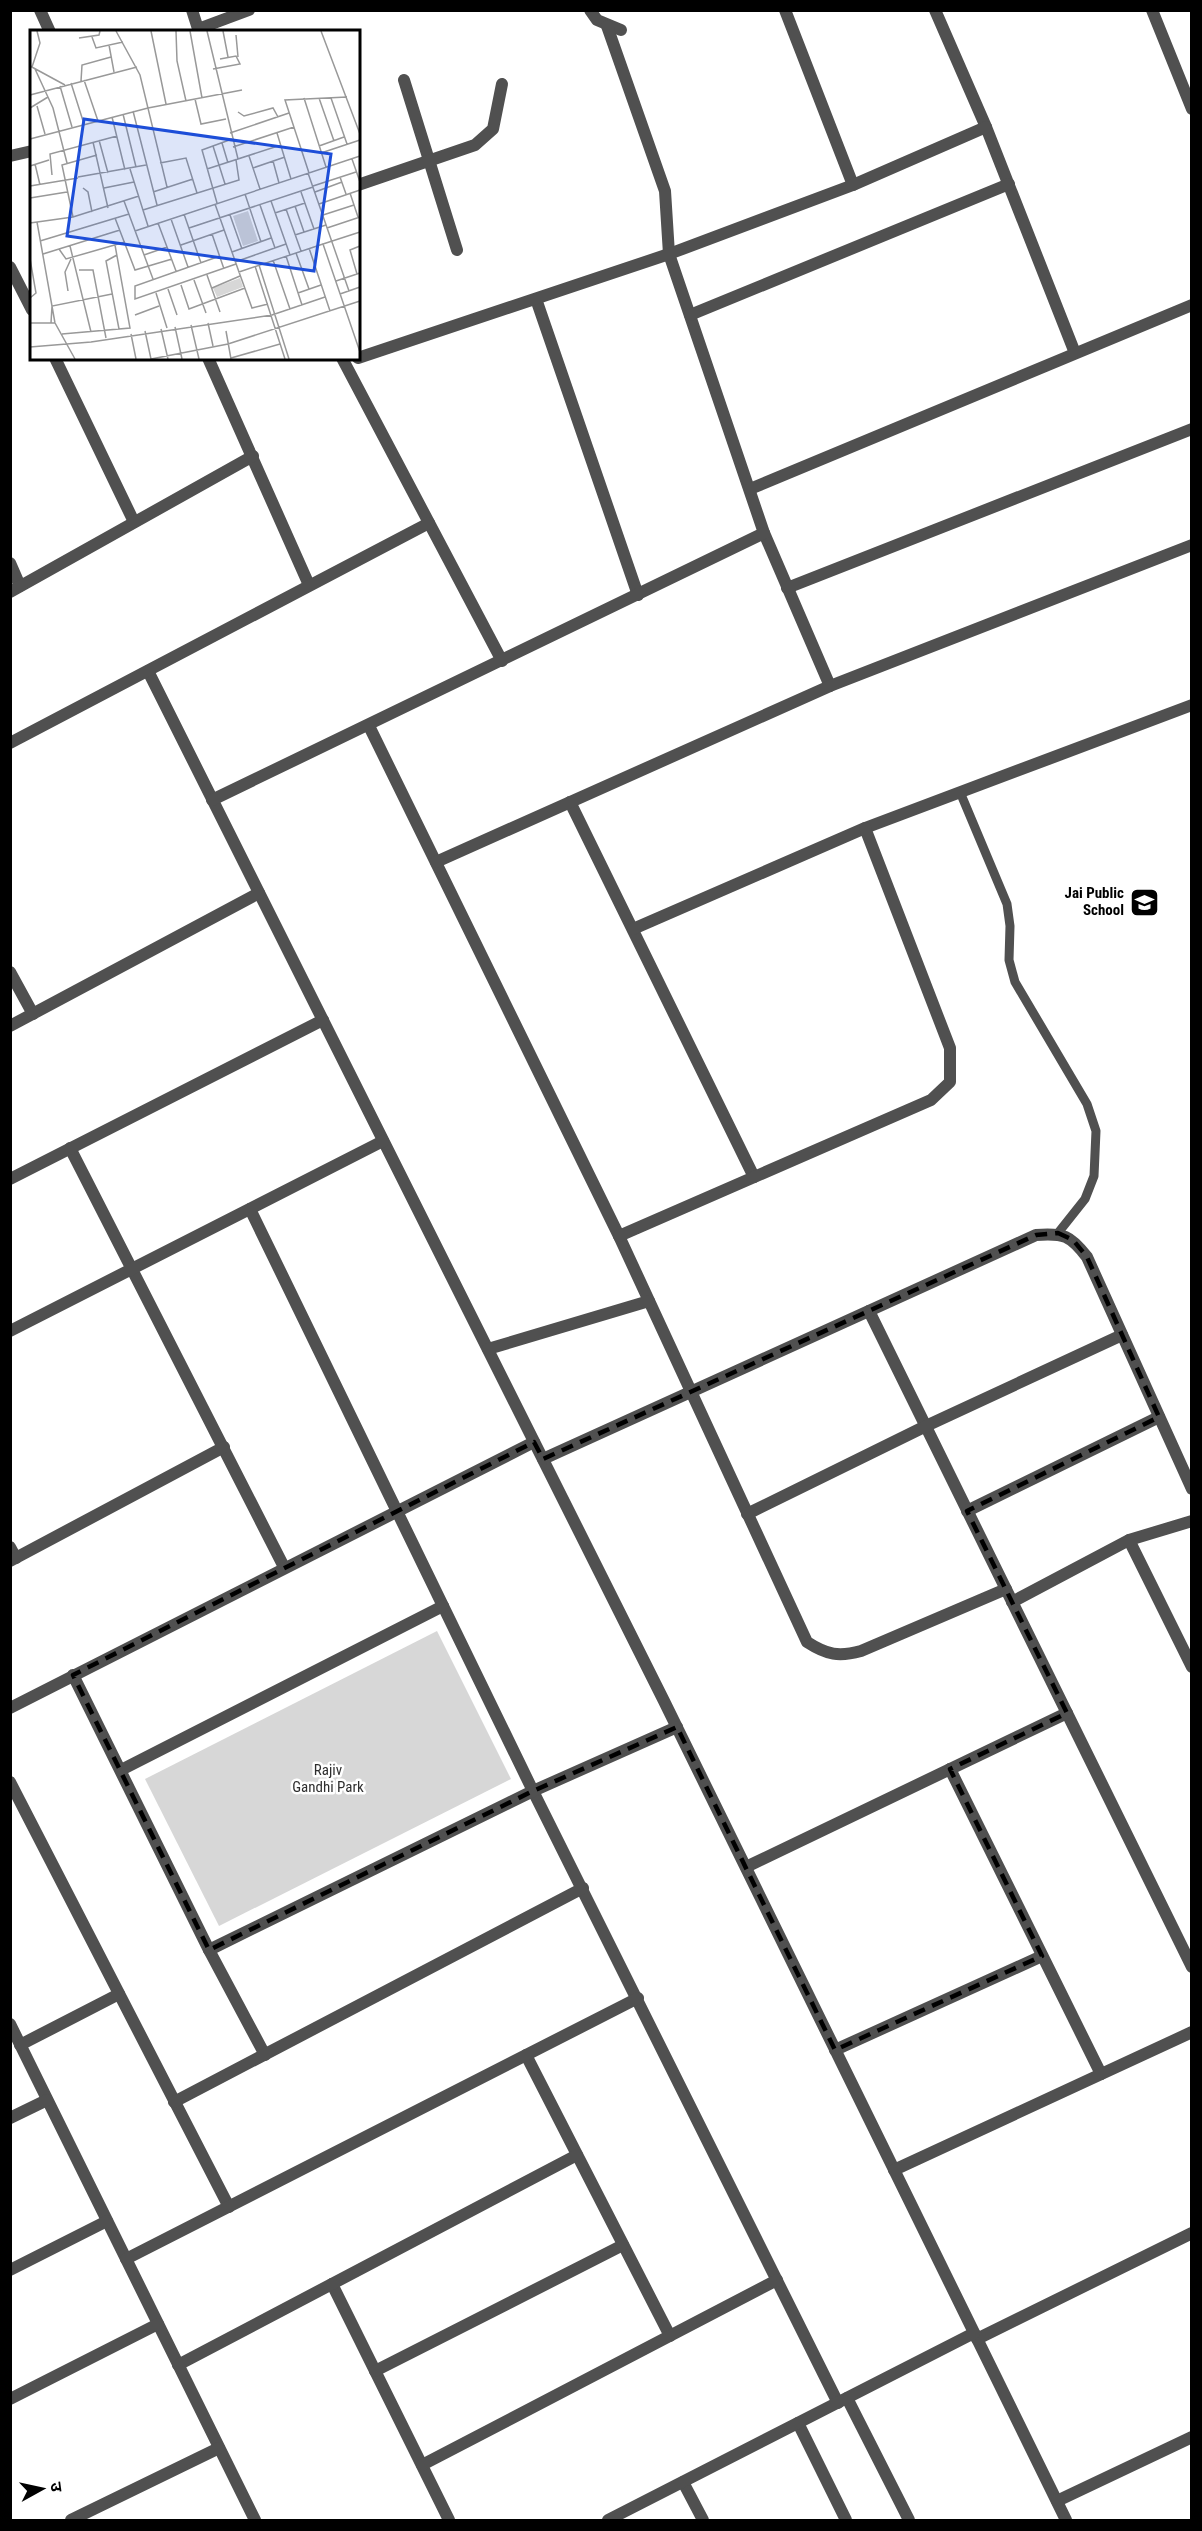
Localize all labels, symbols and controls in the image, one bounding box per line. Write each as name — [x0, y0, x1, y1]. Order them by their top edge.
inset map — [30, 30, 360, 360]
place label: Jai Public School — [1065, 884, 1124, 919]
school or university icon: Jai Public School — [1129, 886, 1161, 918]
park label: Rajiv Gandhi Park — [292, 1761, 364, 1796]
north arrow — [12, 2459, 72, 2519]
text: उ — [46, 2481, 67, 2494]

